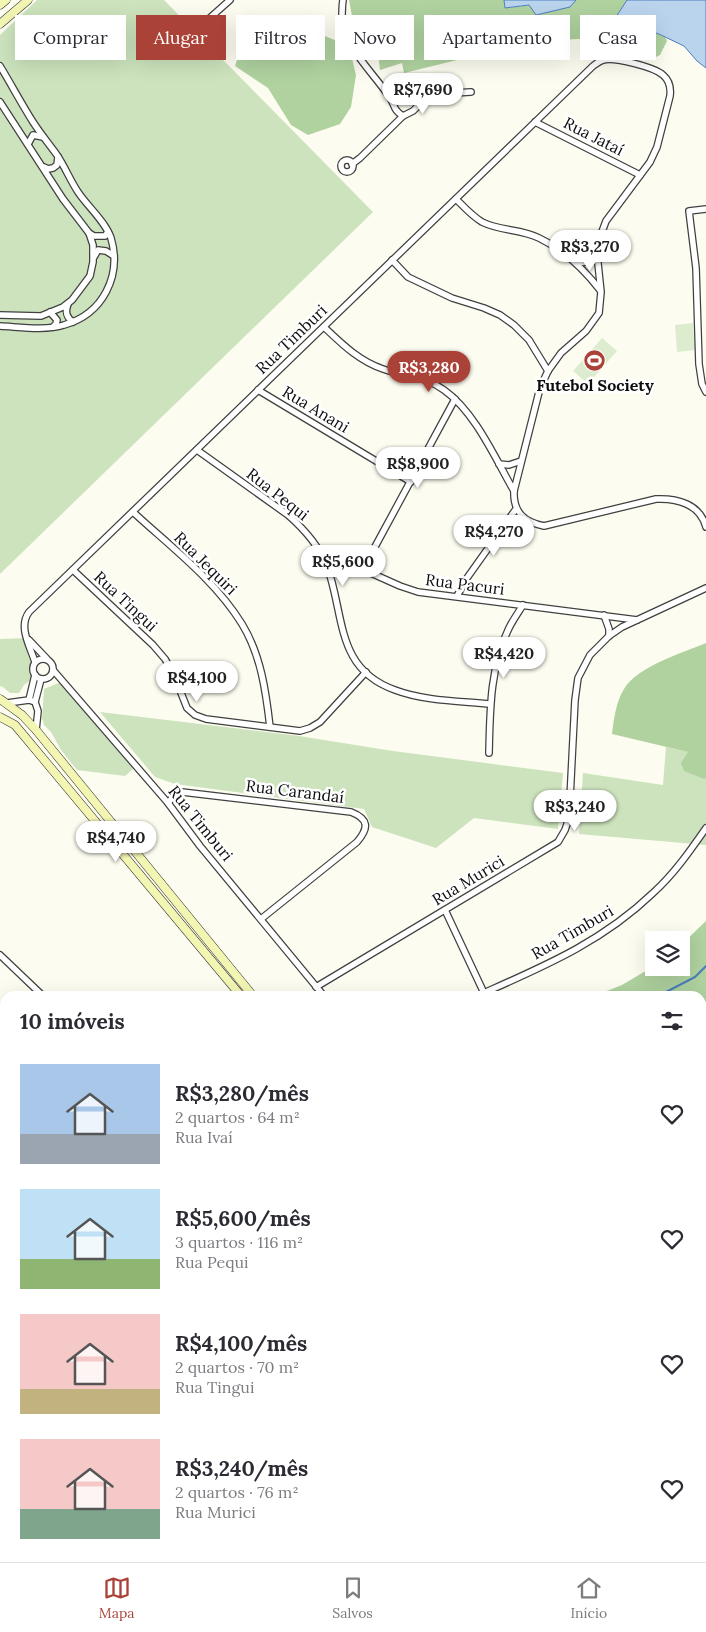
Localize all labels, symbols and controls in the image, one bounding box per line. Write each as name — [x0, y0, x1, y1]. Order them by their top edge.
chip: Comprar — [15, 15, 126, 60]
chip: Alugar — [136, 15, 226, 60]
chip: Filtros — [236, 15, 325, 60]
chip: Novo — [335, 15, 414, 60]
chip: Apartamento — [424, 15, 570, 60]
chip: Casa — [580, 15, 656, 60]
pin: R$7,690 — [377, 72, 469, 115]
text: R$7,690 — [393, 79, 453, 99]
street label: Rua Jataí — [561, 112, 627, 160]
pin: R$3,270 — [544, 230, 636, 272]
text: R$3,270 — [560, 236, 620, 256]
street label: Rua Timburi — [251, 300, 331, 378]
sports icon: Futebol Society — [583, 349, 607, 373]
pin: R$3,280 — [383, 350, 475, 393]
text: R$3,280 — [398, 357, 460, 377]
place label: Futebol Society — [536, 375, 654, 395]
street label: Rua Anani — [279, 381, 353, 437]
pin: R$8,900 — [372, 446, 464, 489]
text: R$8,900 — [386, 453, 450, 473]
street label: Rua Pequi — [243, 464, 313, 524]
pin: R$4,270 — [448, 514, 540, 557]
text: R$4,270 — [464, 521, 524, 541]
street label: Rua Jequiri — [170, 527, 242, 599]
pin: R$5,600 — [297, 544, 389, 587]
text: R$5,600 — [312, 551, 374, 571]
street label: Rua Tingui — [90, 567, 162, 635]
street label: Rua Pacuri — [424, 569, 506, 599]
pin: R$4,420 — [458, 636, 550, 679]
text: R$4,420 — [474, 643, 534, 663]
pin: R$4,100 — [151, 660, 243, 703]
text: R$4,100 — [167, 667, 227, 687]
street label: Rua Carandaí — [245, 775, 345, 807]
street label: Rua Timburi — [164, 781, 238, 865]
pin: R$3,240 — [529, 790, 621, 832]
text: R$3,240 — [545, 796, 605, 816]
pin: R$4,740 — [70, 820, 162, 863]
text: R$4,740 — [87, 827, 145, 847]
street label: Rua Murici — [428, 851, 508, 909]
street label: Rua Timburi — [527, 900, 617, 964]
map controls — [645, 931, 690, 976]
button: layers — [645, 931, 690, 976]
icon: filters — [658, 1007, 686, 1035]
text: 10 imóveis — [20, 1008, 125, 1035]
text: R$3,280/mês — [175, 1080, 309, 1107]
icon: home — [60, 1084, 120, 1144]
icon: heart — [658, 1100, 686, 1128]
text: 2 quartos · 64 m² — [175, 1107, 300, 1127]
text: Rua Ivaí — [175, 1127, 233, 1147]
text: R$5,600/mês — [175, 1205, 311, 1232]
icon: home — [60, 1209, 120, 1269]
icon: heart — [658, 1225, 686, 1253]
text: 3 quartos · 116 m² — [175, 1232, 303, 1252]
text: Rua Pequi — [175, 1252, 248, 1272]
text: R$4,100/mês — [175, 1330, 307, 1357]
icon: home — [60, 1334, 120, 1394]
icon: heart — [658, 1350, 686, 1378]
text: 2 quartos · 70 m² — [175, 1357, 299, 1377]
text: Rua Tingui — [175, 1377, 254, 1397]
text: R$3,240/mês — [175, 1455, 308, 1482]
icon: home — [60, 1459, 120, 1519]
icon: heart — [658, 1475, 686, 1503]
text: 2 quartos · 76 m² — [175, 1482, 299, 1502]
text: Rua Murici — [175, 1502, 256, 1522]
tab: Mapa — [99, 1574, 135, 1622]
tab: Salvos — [332, 1574, 373, 1622]
tab: Início — [571, 1574, 607, 1622]

